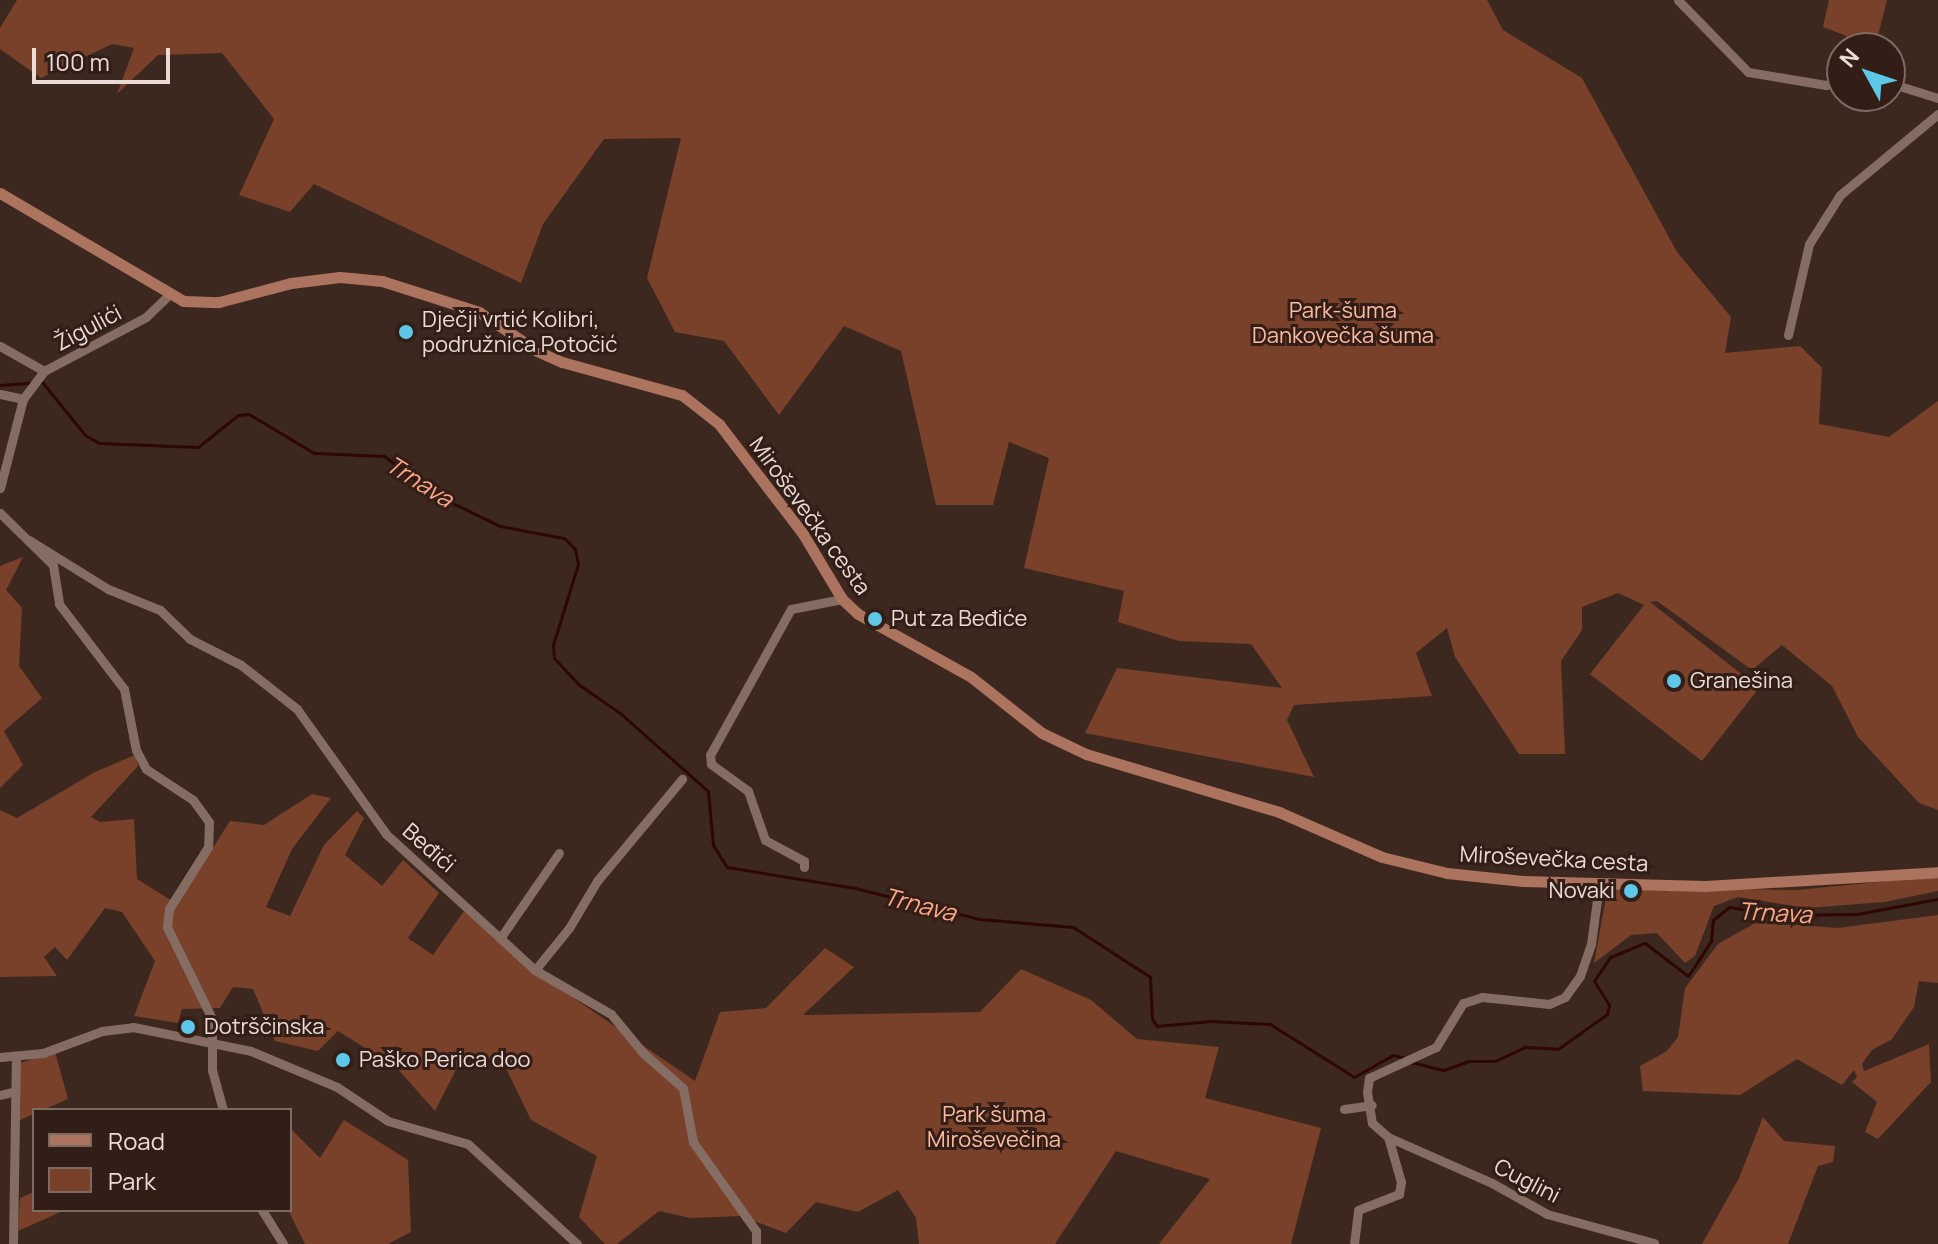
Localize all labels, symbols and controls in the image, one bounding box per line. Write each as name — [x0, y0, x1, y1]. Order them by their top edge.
scale bar — [36, 32, 174, 82]
north arrow — [1826, 32, 1906, 112]
text: N — [1833, 42, 1866, 74]
text: 100 m — [46, 45, 110, 78]
park label: Park-šuma Dankovečka šuma — [1252, 297, 1434, 348]
street label: Žigulići — [50, 299, 126, 357]
place label: Dječji vrtić Kolibri, podružnica Potočić — [422, 306, 617, 358]
marker: Dječji vrtić Kolibri, podružnica Potočić — [397, 323, 415, 341]
street label: Miroševečka cesta — [744, 432, 876, 600]
water label: Trnava — [381, 449, 459, 513]
place label: Put za Beđiće — [891, 606, 1027, 632]
marker: Put za Beđiće — [866, 610, 884, 628]
place label: Granešina — [1690, 668, 1793, 694]
marker: Granešina — [1665, 672, 1683, 690]
street label: Beđići — [397, 818, 461, 878]
street label: Miroševečka cesta — [1459, 841, 1649, 877]
place label: Novaki — [1549, 878, 1615, 904]
water label: Trnava — [881, 881, 959, 927]
marker: Novaki — [1622, 882, 1640, 900]
water label: Trnava — [1737, 896, 1813, 928]
place label: Dotrščinska — [204, 1014, 324, 1040]
marker: Dotrščinska — [179, 1018, 197, 1036]
place label: Paško Perica doo — [359, 1047, 531, 1073]
marker: Paško Perica doo — [334, 1051, 352, 1069]
park label: Park šuma Miroševečina — [927, 1101, 1061, 1152]
legend — [32, 1108, 292, 1212]
text: Road — [108, 1124, 165, 1157]
street label: Cuglini — [1490, 1153, 1564, 1209]
text: Park — [108, 1164, 156, 1197]

